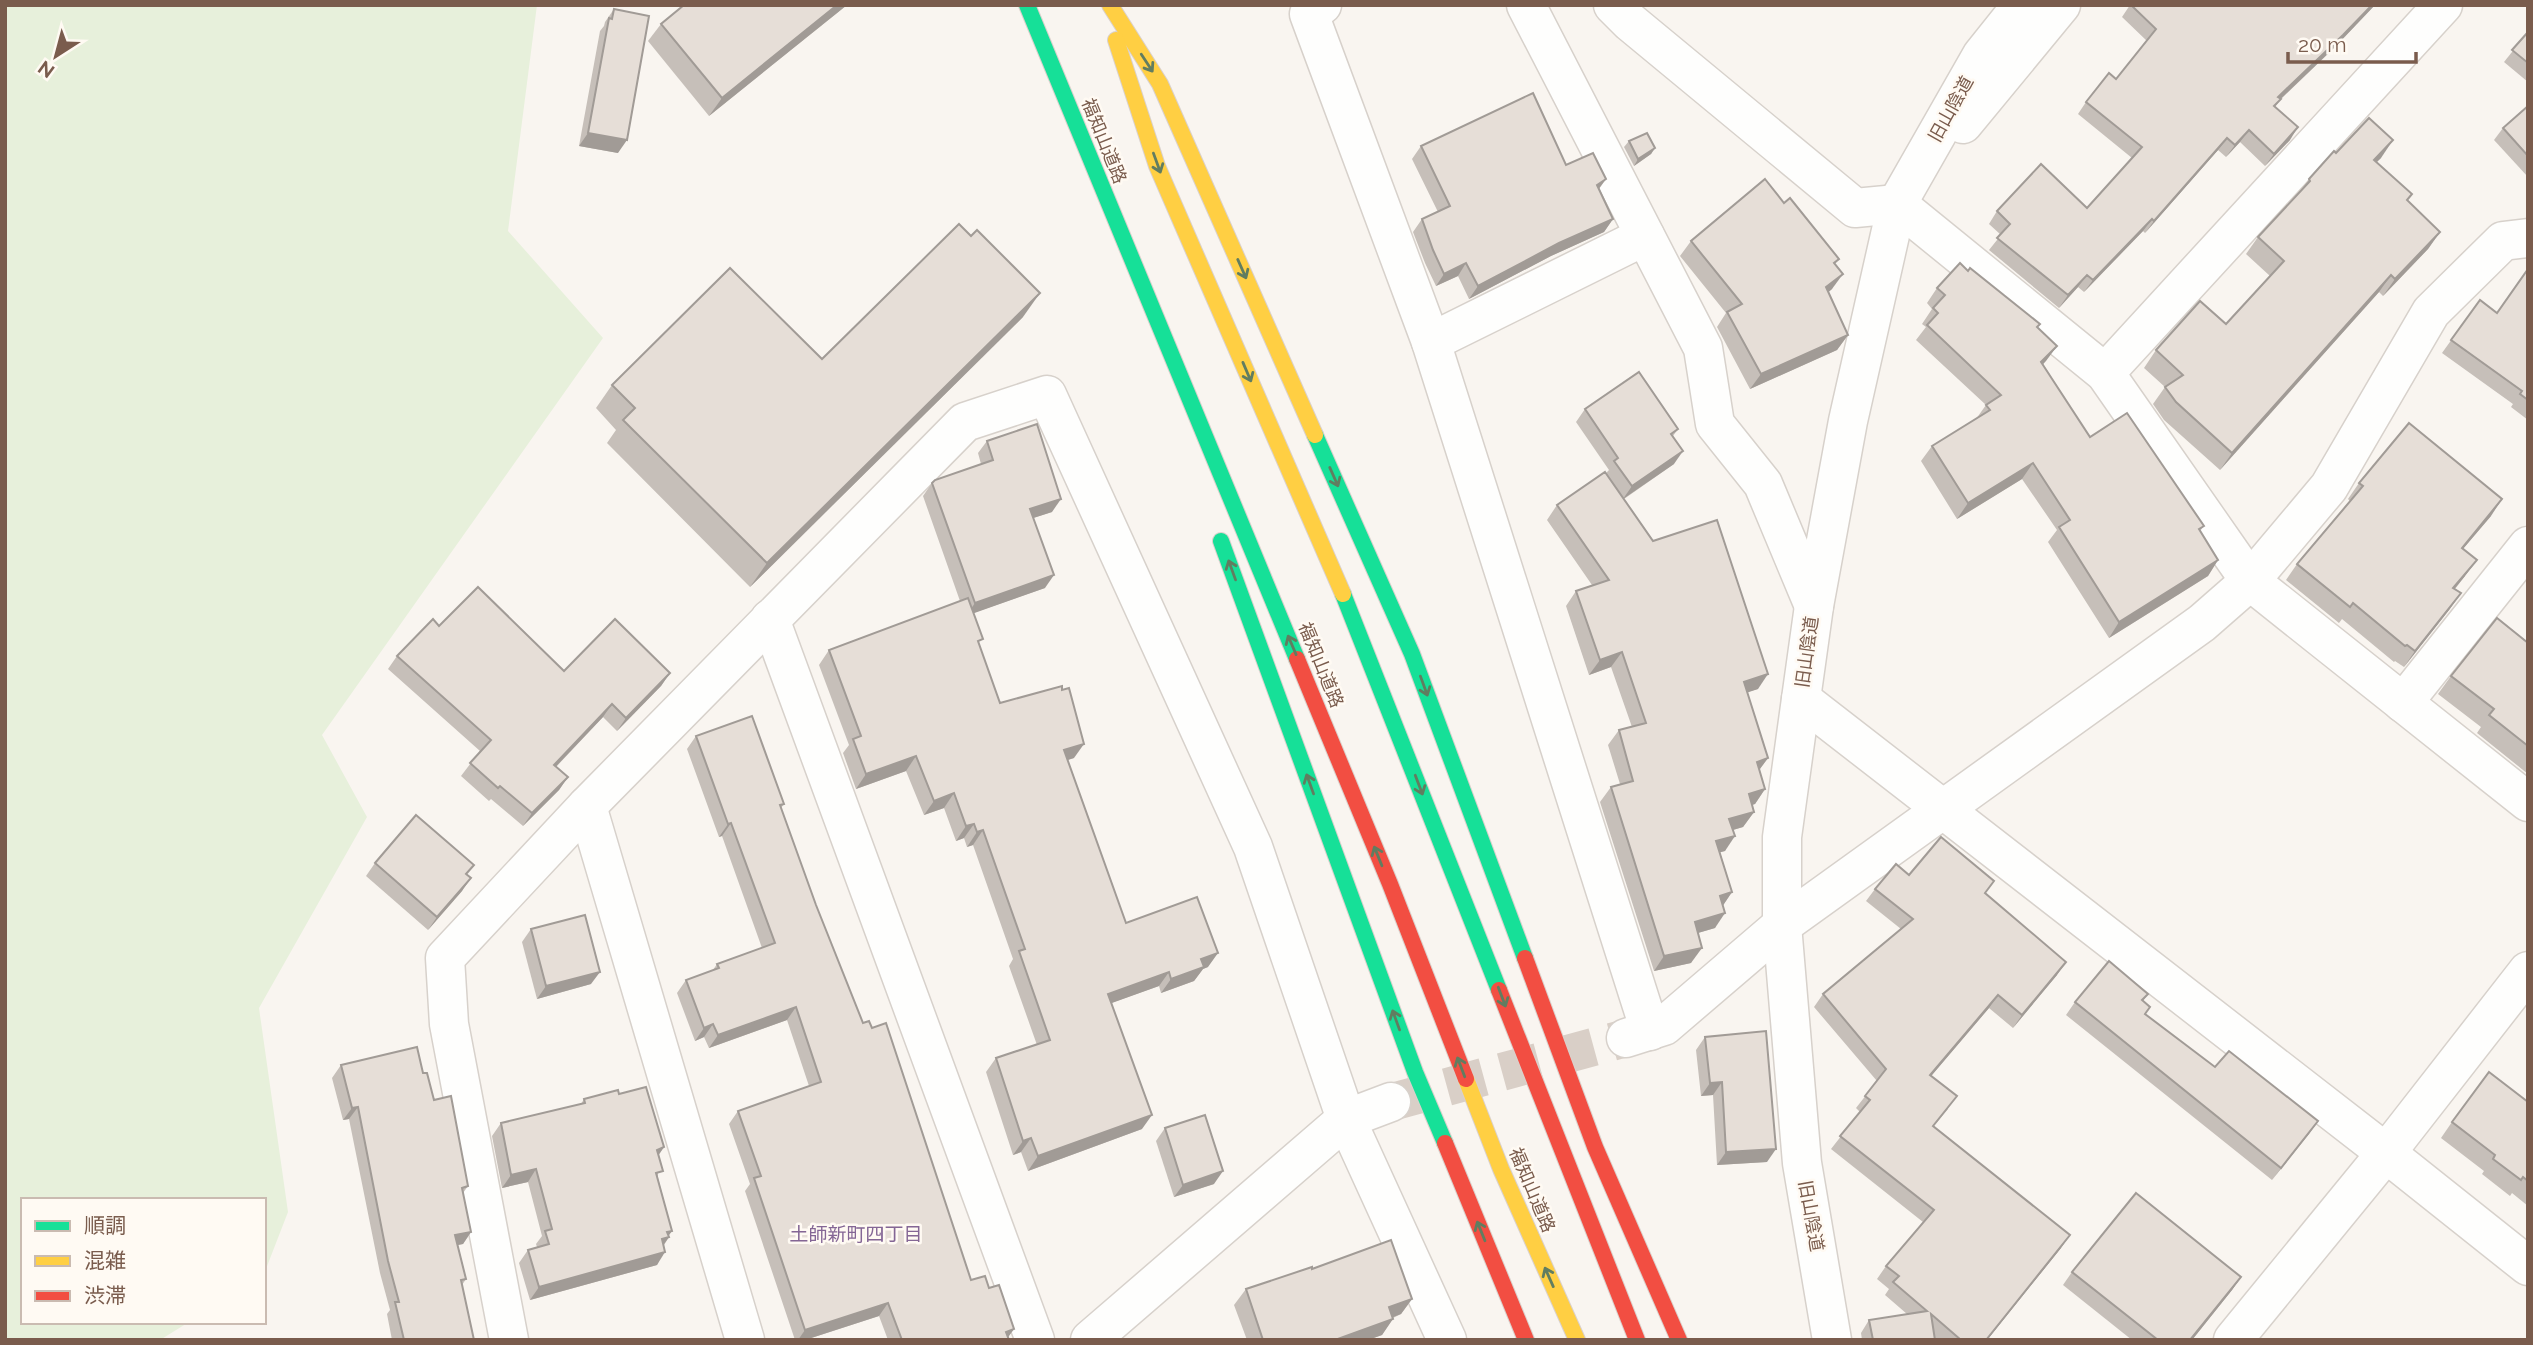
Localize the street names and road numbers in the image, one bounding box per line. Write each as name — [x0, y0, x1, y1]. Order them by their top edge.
street label: 旧山陰道 — [1924, 72, 1977, 145]
street label: 福知山道路 — [1078, 95, 1131, 186]
street label: 旧山陰道 — [1791, 615, 1822, 689]
street label: 福知山道路 — [1295, 619, 1348, 710]
street label: 福知山道路 — [1505, 1144, 1560, 1235]
street label: 旧山陰道 — [1795, 1179, 1828, 1253]

